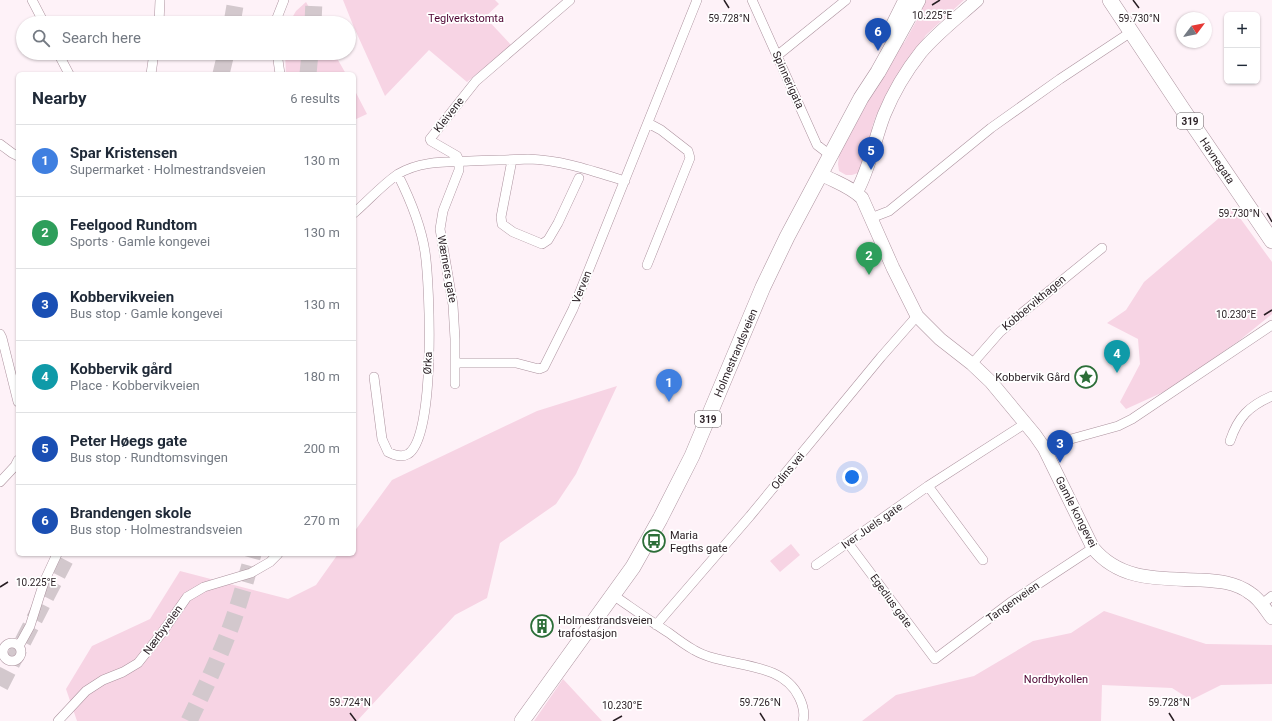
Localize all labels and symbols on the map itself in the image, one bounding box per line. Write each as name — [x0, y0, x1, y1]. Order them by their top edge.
text: 10.225°E — [912, 10, 952, 21]
park label: Teglverkstomta — [428, 12, 504, 25]
north arrow — [1176, 12, 1212, 48]
text: 59.728°N — [708, 13, 750, 24]
text: 59.730°N — [1118, 13, 1160, 24]
pin: 6 — [865, 18, 891, 51]
street label: Spinnerigata — [770, 49, 806, 111]
street label: Kleivene — [431, 95, 467, 135]
road number: 319 — [1177, 113, 1203, 129]
street label: Havnegata — [1197, 136, 1237, 187]
pin: 5 — [858, 137, 884, 170]
text: 59.730°N — [1218, 208, 1260, 219]
street label: Wærners gate — [435, 234, 459, 304]
pin: 2 — [856, 242, 882, 275]
street label: Verven — [570, 269, 594, 305]
street label: Kobbervikhagen — [1000, 273, 1068, 333]
street label: Holmestrandsveien — [712, 307, 760, 399]
text: 10.230°E — [1216, 309, 1256, 320]
pin: 4 — [1104, 340, 1130, 373]
street label: Ørka — [421, 351, 435, 375]
place icon: Kobbervik Gård — [1073, 364, 1099, 390]
pin: 1 — [656, 369, 682, 402]
place label: Kobbervik Gård — [995, 371, 1070, 384]
road number: 319 — [695, 411, 721, 427]
pin: 3 — [1047, 430, 1073, 463]
street label: Odins vei — [769, 450, 807, 492]
your location — [842, 467, 862, 487]
street label: Gamle kongevei — [1053, 474, 1099, 550]
street label: Iver Juels gate — [839, 500, 905, 552]
bus stop icon: Maria Fegths gate — [641, 528, 667, 554]
place label: Maria Fegths gate — [670, 529, 728, 555]
street label: Egedius gate — [867, 572, 915, 630]
text: 10.225°E — [16, 577, 56, 588]
street label: Tangenveien — [984, 579, 1042, 625]
street label: Nærbyveien — [141, 603, 185, 657]
building icon: Holmestrandsveien trafostasjon — [529, 613, 555, 639]
place label: Holmestrandsveien trafostasjon — [558, 614, 653, 640]
park label: Nordbykollen — [1024, 673, 1088, 686]
text: 59.724°N — [329, 697, 371, 708]
text: 59.726°N — [739, 697, 781, 708]
text: 59.728°N — [1148, 697, 1190, 708]
text: 10.230°E — [602, 700, 642, 711]

